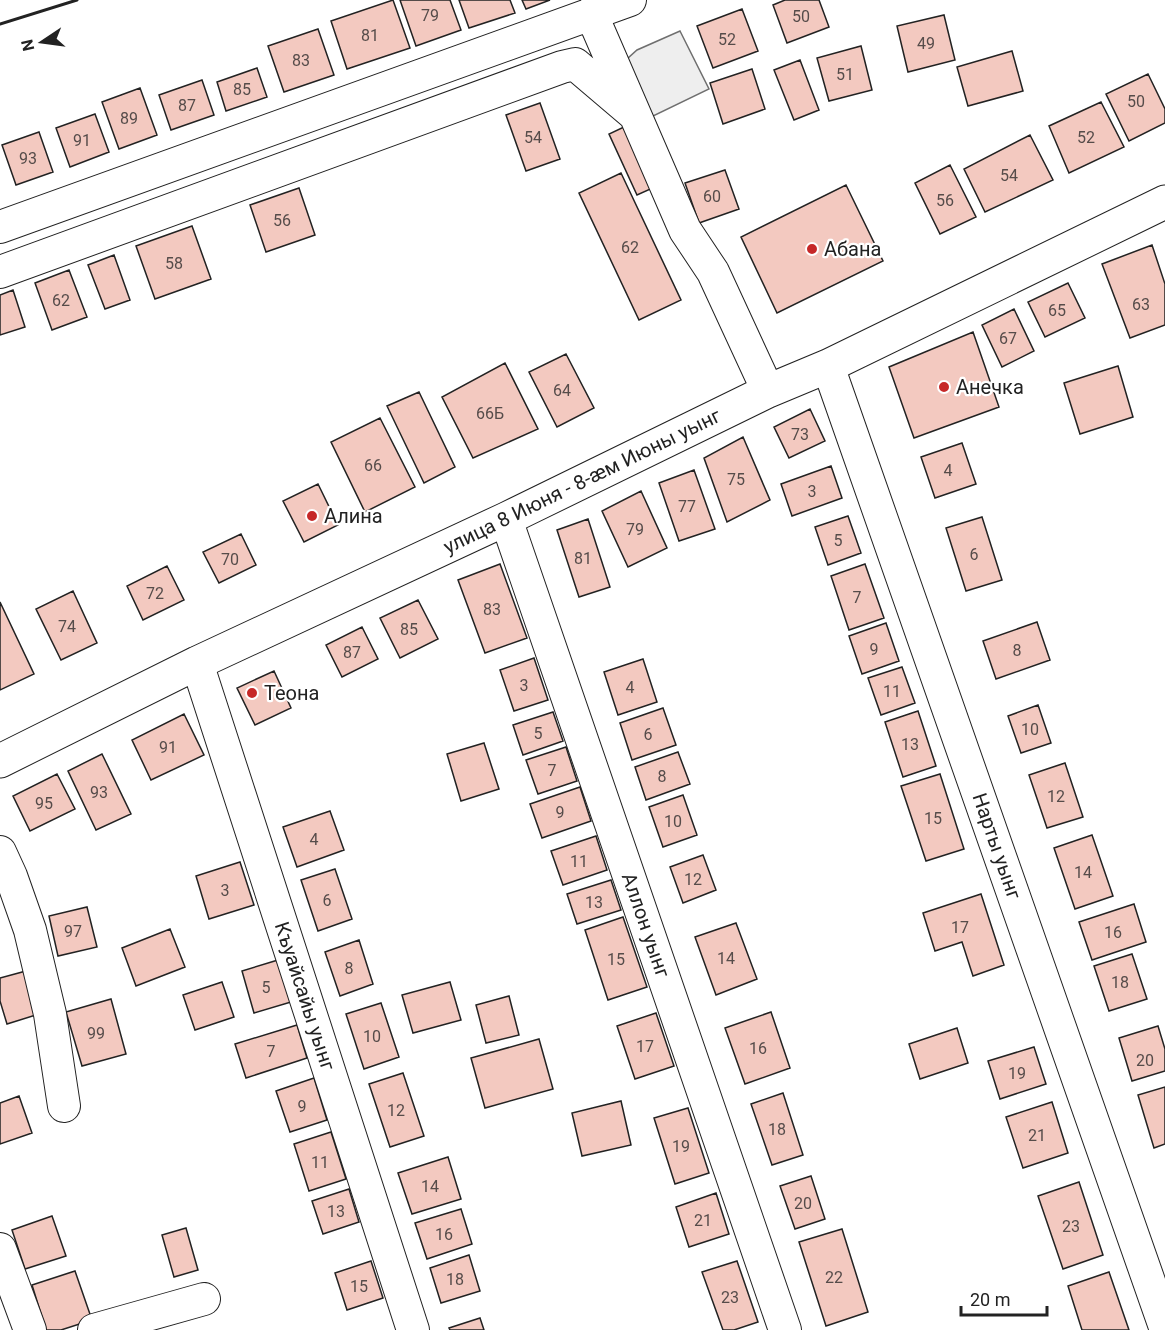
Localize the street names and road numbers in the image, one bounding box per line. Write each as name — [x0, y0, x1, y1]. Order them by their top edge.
street label: улица 8 Июня - 8-ӕм Июны уынг — [439, 403, 725, 559]
street label: Нарты уынг — [968, 790, 1027, 903]
street label: Аллон уынг — [617, 869, 675, 981]
street label: Къуайсайы уынг — [270, 919, 341, 1074]

